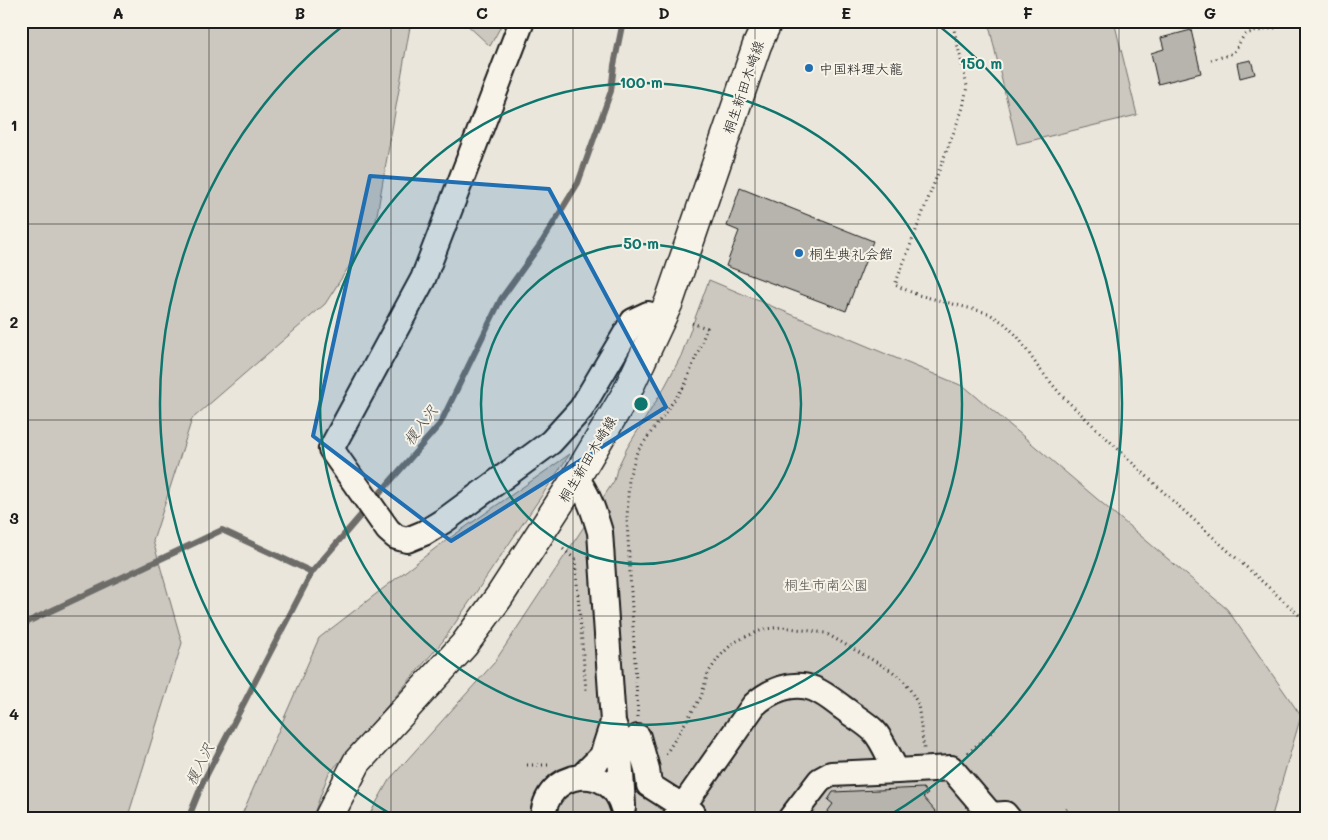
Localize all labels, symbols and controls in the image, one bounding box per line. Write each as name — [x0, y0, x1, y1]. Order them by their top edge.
text: A — [112, 2, 124, 23]
text: B — [295, 2, 305, 23]
text: C — [476, 2, 488, 23]
text: D — [658, 2, 670, 23]
text: E — [841, 2, 851, 23]
text: F — [1023, 2, 1033, 23]
text: G — [1204, 2, 1216, 23]
street label: 桐生新田木崎線 — [718, 38, 768, 136]
text: 150 m — [960, 53, 1002, 73]
place label: 中国料理大龍 — [819, 59, 903, 78]
marker: 中国料理大龍 — [803, 62, 815, 74]
text: 100 m — [619, 72, 663, 92]
text: 1 — [10, 114, 18, 135]
text: 50 m — [623, 233, 659, 253]
place label: 桐生典礼会館 — [809, 244, 893, 263]
marker: 桐生典礼会館 — [793, 247, 805, 259]
text: 2 — [10, 311, 19, 332]
centre of rings — [632, 395, 650, 413]
water label: 榎入沢 — [398, 400, 442, 449]
street label: 桐生新田木崎線 — [554, 412, 620, 506]
text: 3 — [9, 507, 19, 528]
park label: 桐生市南公園 — [784, 575, 868, 594]
text: 4 — [9, 703, 19, 724]
water label: 榎入沢 — [180, 739, 218, 789]

